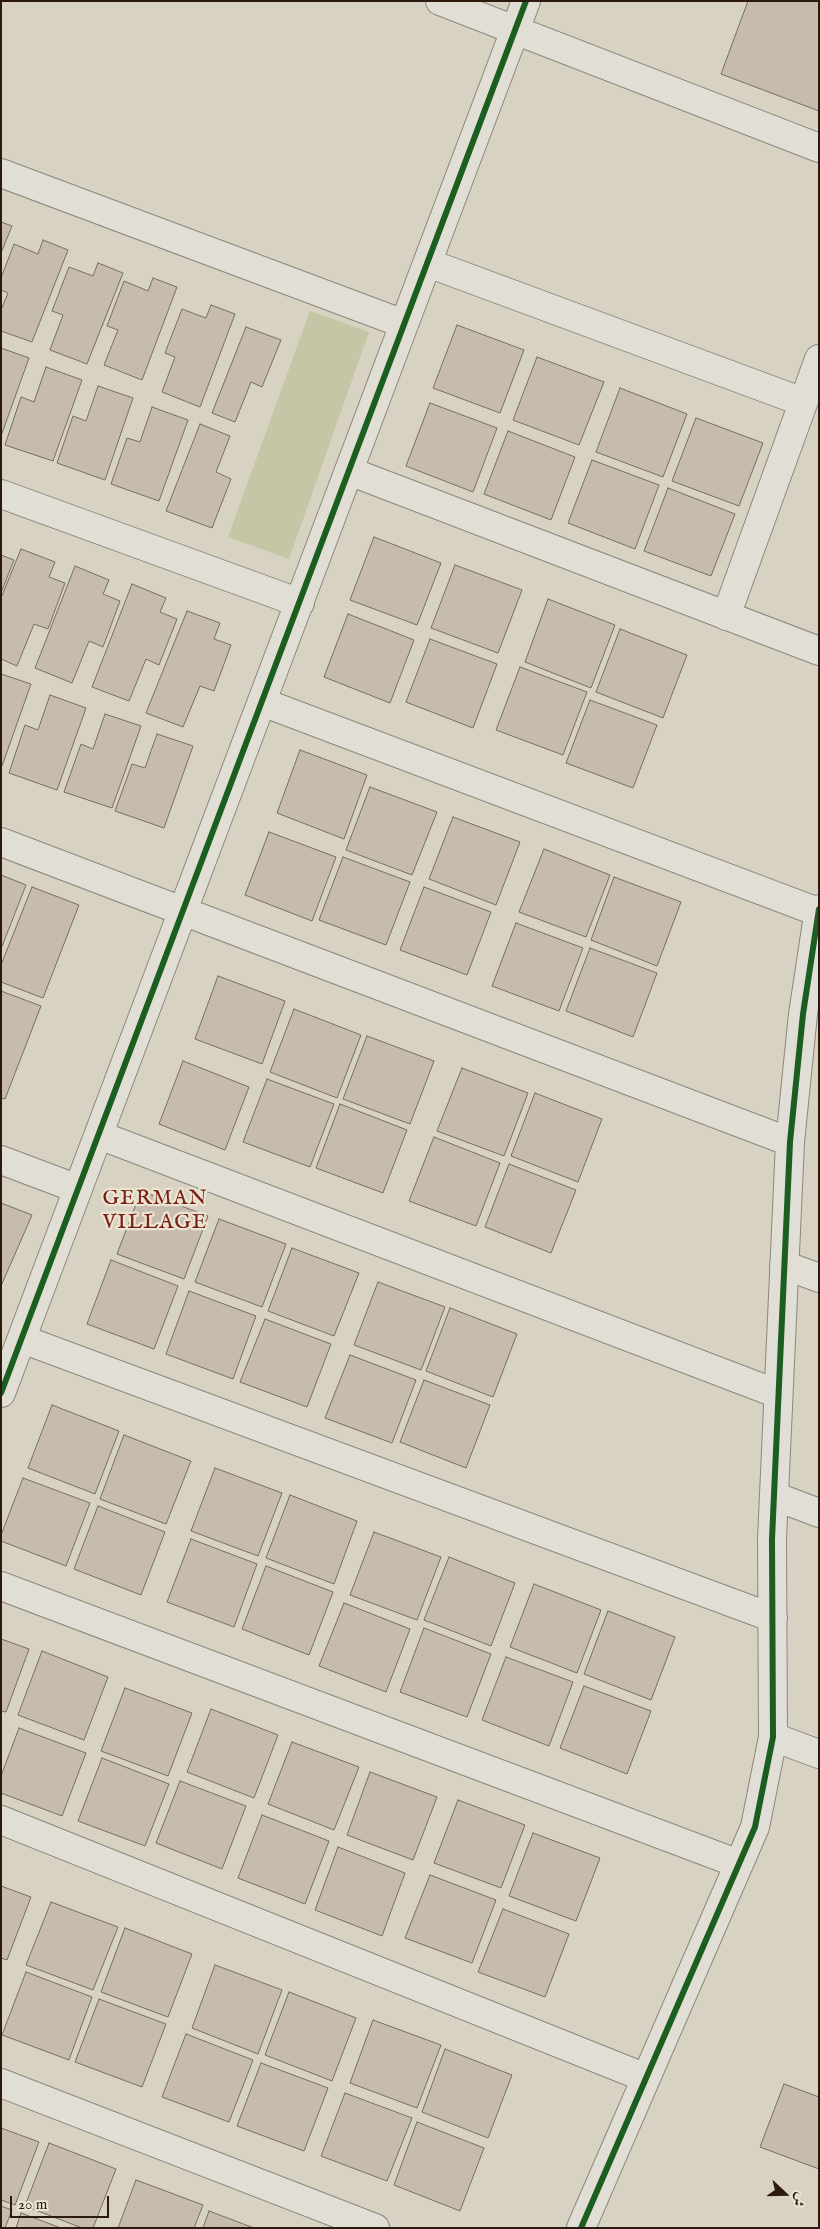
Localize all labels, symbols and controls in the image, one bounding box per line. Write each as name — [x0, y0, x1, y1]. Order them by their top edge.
district label: GERMAN VILLAGE — [102, 1187, 208, 1237]
north arrow — [760, 2169, 810, 2219]
scale bar — [12, 2186, 111, 2218]
text: ش — [788, 2190, 810, 2209]
text: 20 m — [18, 2195, 47, 2214]

